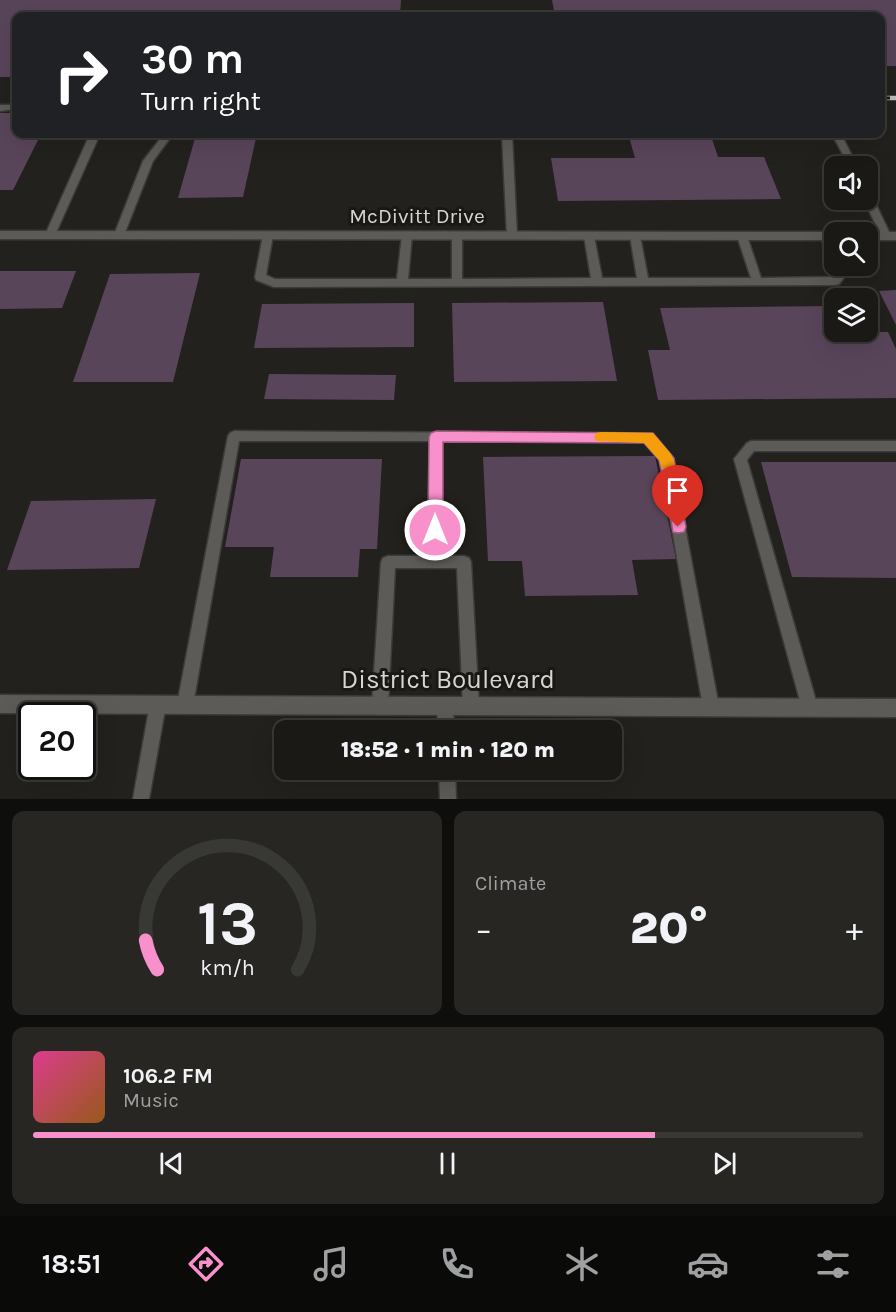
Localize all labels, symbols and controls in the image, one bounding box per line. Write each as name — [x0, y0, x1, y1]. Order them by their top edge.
text: 30 m — [141, 34, 244, 84]
icon: right — [42, 36, 120, 114]
text: Turn right — [141, 85, 261, 117]
map controls — [824, 156, 878, 342]
button: sound — [824, 156, 878, 210]
street label: McDivitt Drive — [349, 204, 485, 228]
button: search — [824, 222, 878, 276]
button: layers — [824, 288, 878, 342]
pin — [652, 465, 703, 527]
icon: arrive — [661, 474, 694, 507]
position arrow — [403, 498, 467, 562]
street label: District Boulevard — [341, 664, 555, 695]
speed limit sign: 20 — [18, 702, 96, 780]
text: 18:52 · 1 min · 120 m — [341, 737, 555, 763]
text: Climate — [475, 872, 546, 895]
text: 13 — [196, 887, 258, 960]
text: 20° — [630, 902, 708, 954]
text: − — [475, 910, 492, 948]
text: + — [846, 910, 863, 948]
text: km/h — [200, 955, 254, 980]
text: 106.2 FM — [123, 1063, 213, 1089]
text: Music — [123, 1089, 179, 1112]
icon: previous — [155, 1147, 188, 1180]
icon: pause — [431, 1147, 464, 1180]
icon: next — [708, 1147, 741, 1180]
icon: directions — [185, 1243, 227, 1285]
icon: music — [310, 1243, 352, 1285]
icon: phone — [436, 1243, 478, 1285]
icon: climate — [561, 1243, 603, 1285]
icon: car — [687, 1243, 729, 1285]
icon: filters — [812, 1243, 854, 1285]
text: 18:51 — [42, 1248, 101, 1280]

